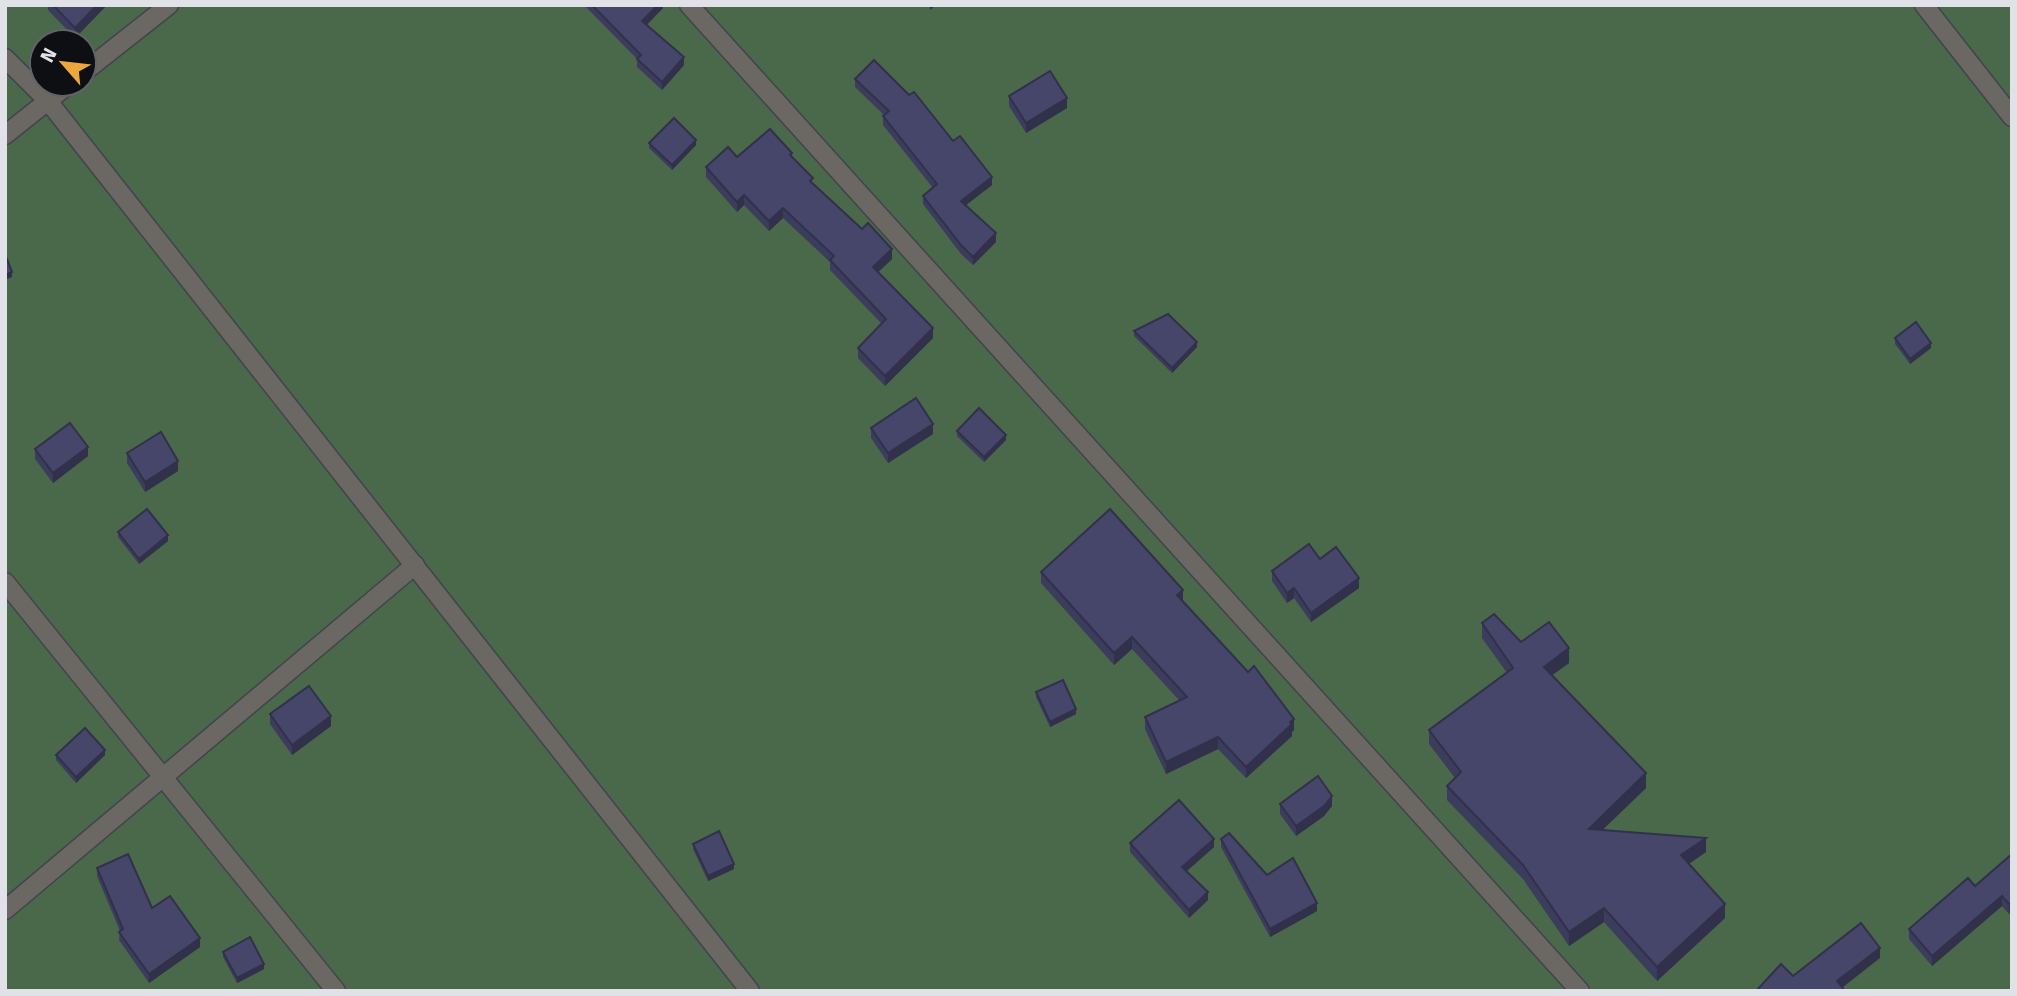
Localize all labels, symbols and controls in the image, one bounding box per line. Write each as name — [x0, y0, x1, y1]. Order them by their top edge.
north arrow — [28, 28, 98, 98]
text: N — [35, 44, 62, 66]

